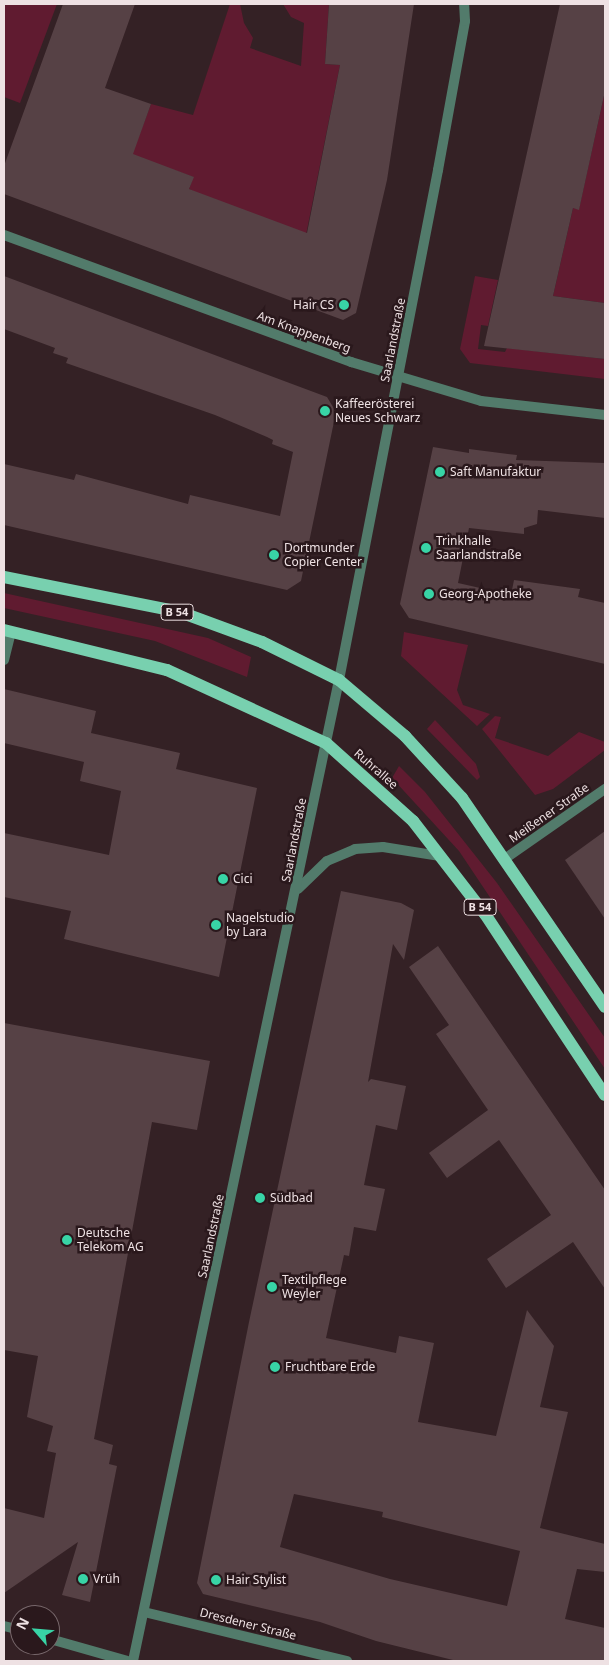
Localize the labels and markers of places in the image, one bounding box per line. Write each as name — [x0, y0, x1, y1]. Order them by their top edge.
place label: Hair CS — [293, 298, 334, 312]
marker: Hair CS — [338, 299, 350, 311]
place label: Kaffeerösterei Neues Schwarz — [335, 397, 420, 425]
marker: Kaffeerösterei Neues Schwarz — [319, 405, 331, 417]
place label: Saft Manufaktur — [450, 465, 541, 479]
marker: Saft Manufaktur — [434, 466, 446, 478]
place label: Trinkhalle Saarlandstraße — [436, 534, 521, 562]
place label: Dortmunder Copier Center — [284, 541, 362, 569]
marker: Trinkhalle Saarlandstraße — [420, 542, 432, 554]
marker: Dortmunder Copier Center — [268, 549, 280, 561]
place label: Georg-Apotheke — [439, 587, 532, 601]
marker: Georg-Apotheke — [423, 588, 435, 600]
place label: Cici — [233, 872, 253, 886]
marker: Cici — [217, 873, 229, 885]
place label: Nagelstudio by Lara — [226, 911, 294, 939]
marker: Nagelstudio by Lara — [210, 919, 222, 931]
place label: Südbad — [270, 1191, 313, 1205]
marker: Südbad — [254, 1192, 266, 1204]
place label: Deutsche Telekom AG — [77, 1226, 144, 1254]
marker: Deutsche Telekom AG — [61, 1234, 73, 1246]
place label: Textilpflege Weyler — [282, 1273, 347, 1301]
marker: Textilpflege Weyler — [266, 1281, 278, 1293]
place label: Fruchtbare Erde — [285, 1360, 375, 1374]
marker: Fruchtbare Erde — [269, 1361, 281, 1373]
place label: Vrüh — [93, 1572, 120, 1586]
marker: Vrüh — [77, 1573, 89, 1585]
place label: Hair Stylist — [226, 1573, 286, 1587]
marker: Hair Stylist — [210, 1574, 222, 1586]

